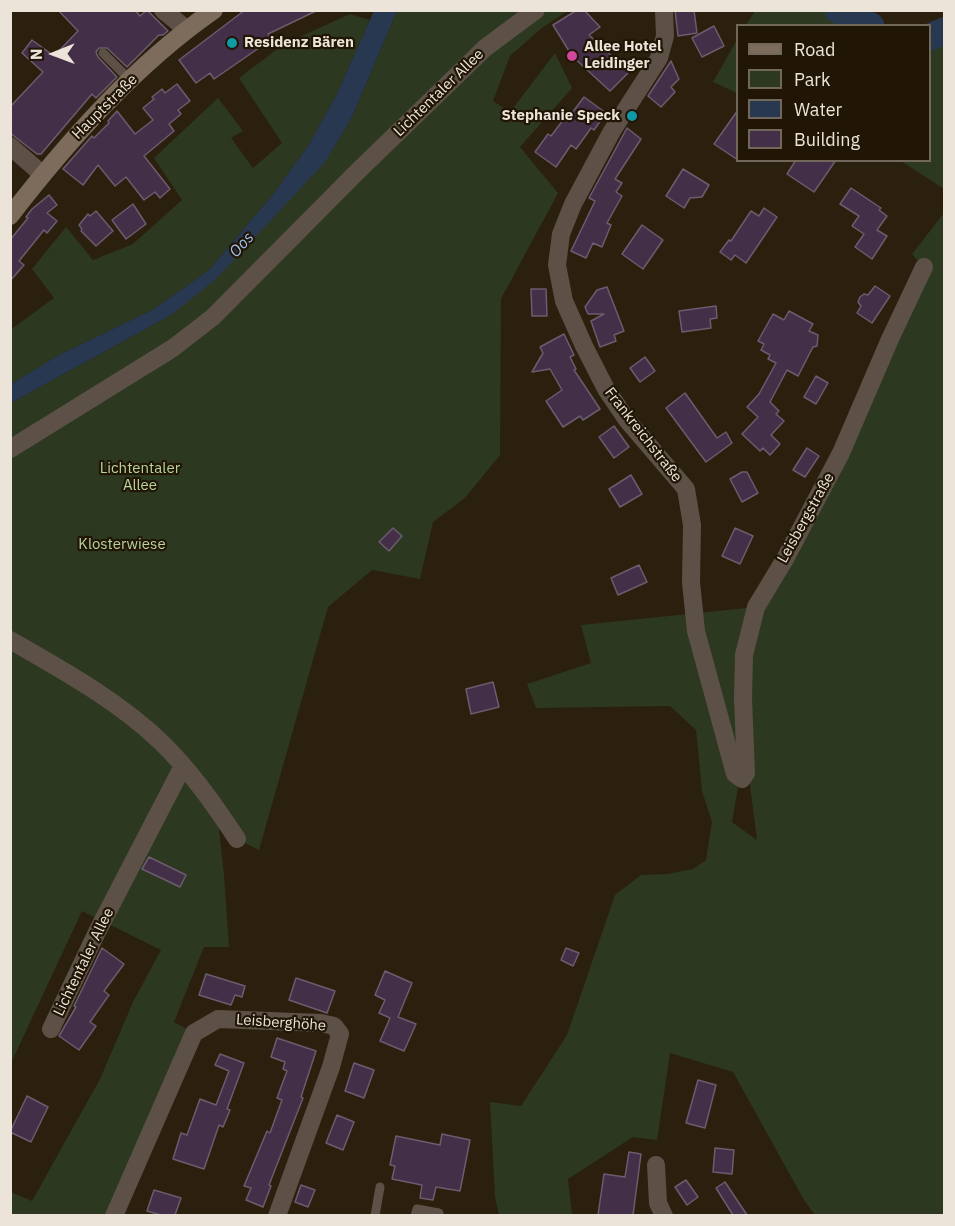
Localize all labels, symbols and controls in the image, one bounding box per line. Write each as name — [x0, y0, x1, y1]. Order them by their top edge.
north arrow — [24, 24, 84, 84]
legend — [736, 24, 931, 162]
place label: Residenz Bären — [244, 34, 354, 52]
marker: Residenz Bären — [225, 36, 239, 50]
place label: Allee Hotel Leidinger — [584, 38, 662, 73]
text: Road — [794, 38, 835, 61]
street label: Lichtentaler Allee — [390, 46, 488, 140]
text: N — [26, 48, 46, 60]
marker: Allee Hotel Leidinger — [565, 49, 579, 63]
text: Park — [794, 68, 830, 91]
street label: Hauptstraße — [69, 71, 141, 143]
text: Water — [794, 98, 842, 121]
place label: Stephanie Speck — [501, 107, 620, 125]
marker: Stephanie Speck — [625, 109, 639, 123]
text: Building — [794, 128, 860, 151]
water label: Oos — [226, 228, 258, 262]
street label: Frankreichstraße — [600, 384, 686, 486]
park label: Lichtentaler Allee — [100, 460, 180, 495]
street label: Leisbergstraße — [774, 470, 838, 566]
park label: Klosterwiese — [78, 536, 166, 554]
street label: Lichtentaler Allee — [50, 905, 118, 1019]
street label: Leisberghöhe — [235, 1011, 327, 1035]

